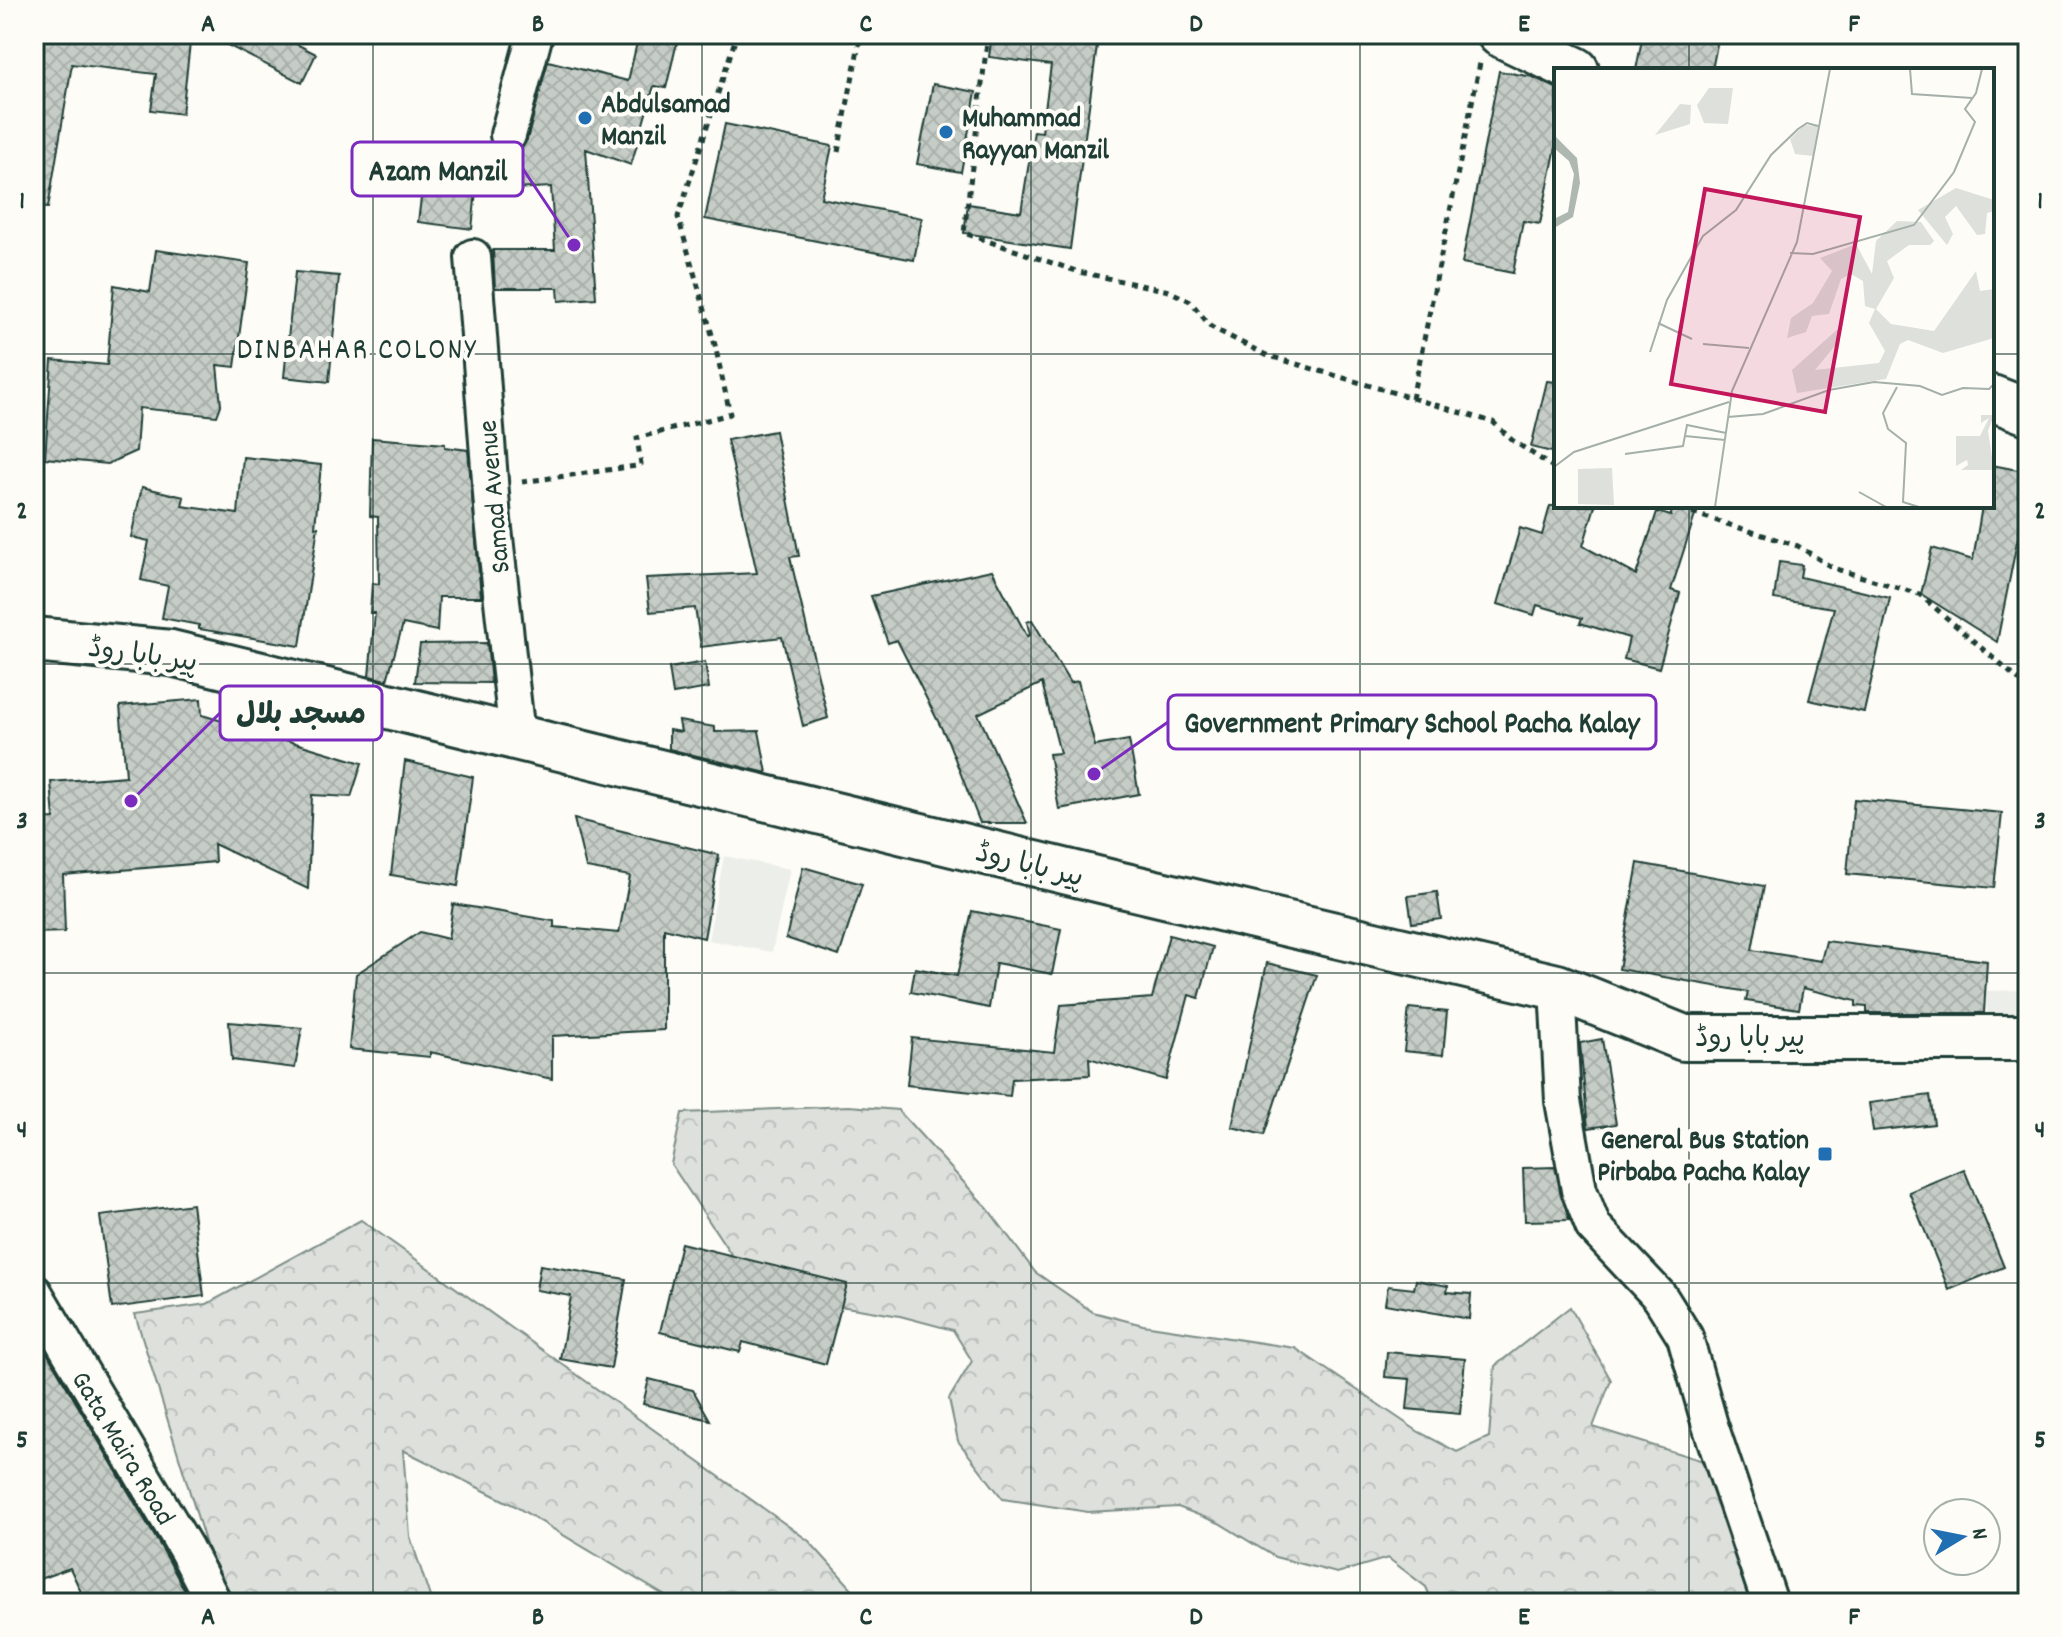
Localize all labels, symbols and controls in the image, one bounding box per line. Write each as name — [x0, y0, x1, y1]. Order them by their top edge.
text: A — [201, 7, 215, 44]
text: B — [532, 7, 544, 44]
text: C — [860, 7, 873, 44]
text: D — [1189, 7, 1203, 44]
text: E — [1518, 7, 1530, 44]
text: F — [1848, 7, 1860, 44]
inset map — [1554, 68, 1994, 508]
place label: Abdulsamad Manzil — [601, 87, 731, 159]
place label: Muhammad Rayyan Manzil — [962, 101, 1109, 173]
marker: Abdulsamad Manzil — [576, 109, 594, 127]
marker: Muhammad Rayyan Manzil — [937, 123, 955, 141]
callout: Azam Manzil — [352, 142, 523, 196]
text: Azam Manzil — [369, 153, 508, 196]
text: 1 — [19, 184, 25, 221]
text: 1 — [2037, 184, 2043, 221]
district label: DINBAHAR COLONY — [237, 331, 477, 374]
street label: Samad Avenue — [470, 418, 524, 575]
text: 2 — [16, 494, 28, 531]
text: 2 — [2034, 494, 2046, 531]
street label: پیر بابا روڈ — [85, 631, 199, 685]
callout: مسجد بلال — [220, 686, 382, 740]
callout: Government Primary School Pacha Kalay — [1168, 695, 1656, 749]
text: مسجد بلال — [236, 696, 366, 739]
text: Government Primary School Pacha Kalay — [1184, 705, 1642, 748]
text: 3 — [16, 804, 28, 841]
text: 3 — [2034, 804, 2046, 841]
street label: پیر بابا روڈ — [971, 835, 1087, 901]
street label: پیر بابا روڈ — [1695, 1021, 1805, 1061]
text: 4 — [17, 1113, 27, 1150]
text: 4 — [2035, 1113, 2045, 1150]
place label: General Bus Station Pirbaba Pacha Kalay — [1597, 1123, 1811, 1195]
marker: General Bus Station Pirbaba Pacha Kalay — [1816, 1145, 1834, 1163]
street label: Gata Maira Road — [59, 1365, 183, 1534]
text: 5 — [16, 1423, 28, 1460]
text: 5 — [2034, 1423, 2046, 1460]
north arrow — [1922, 1497, 2002, 1577]
text: N — [1962, 1526, 1994, 1542]
text: A — [201, 1600, 215, 1637]
text: B — [532, 1600, 544, 1637]
text: C — [860, 1600, 873, 1637]
text: D — [1189, 1600, 1203, 1637]
text: E — [1518, 1600, 1530, 1637]
text: F — [1848, 1600, 1860, 1637]

